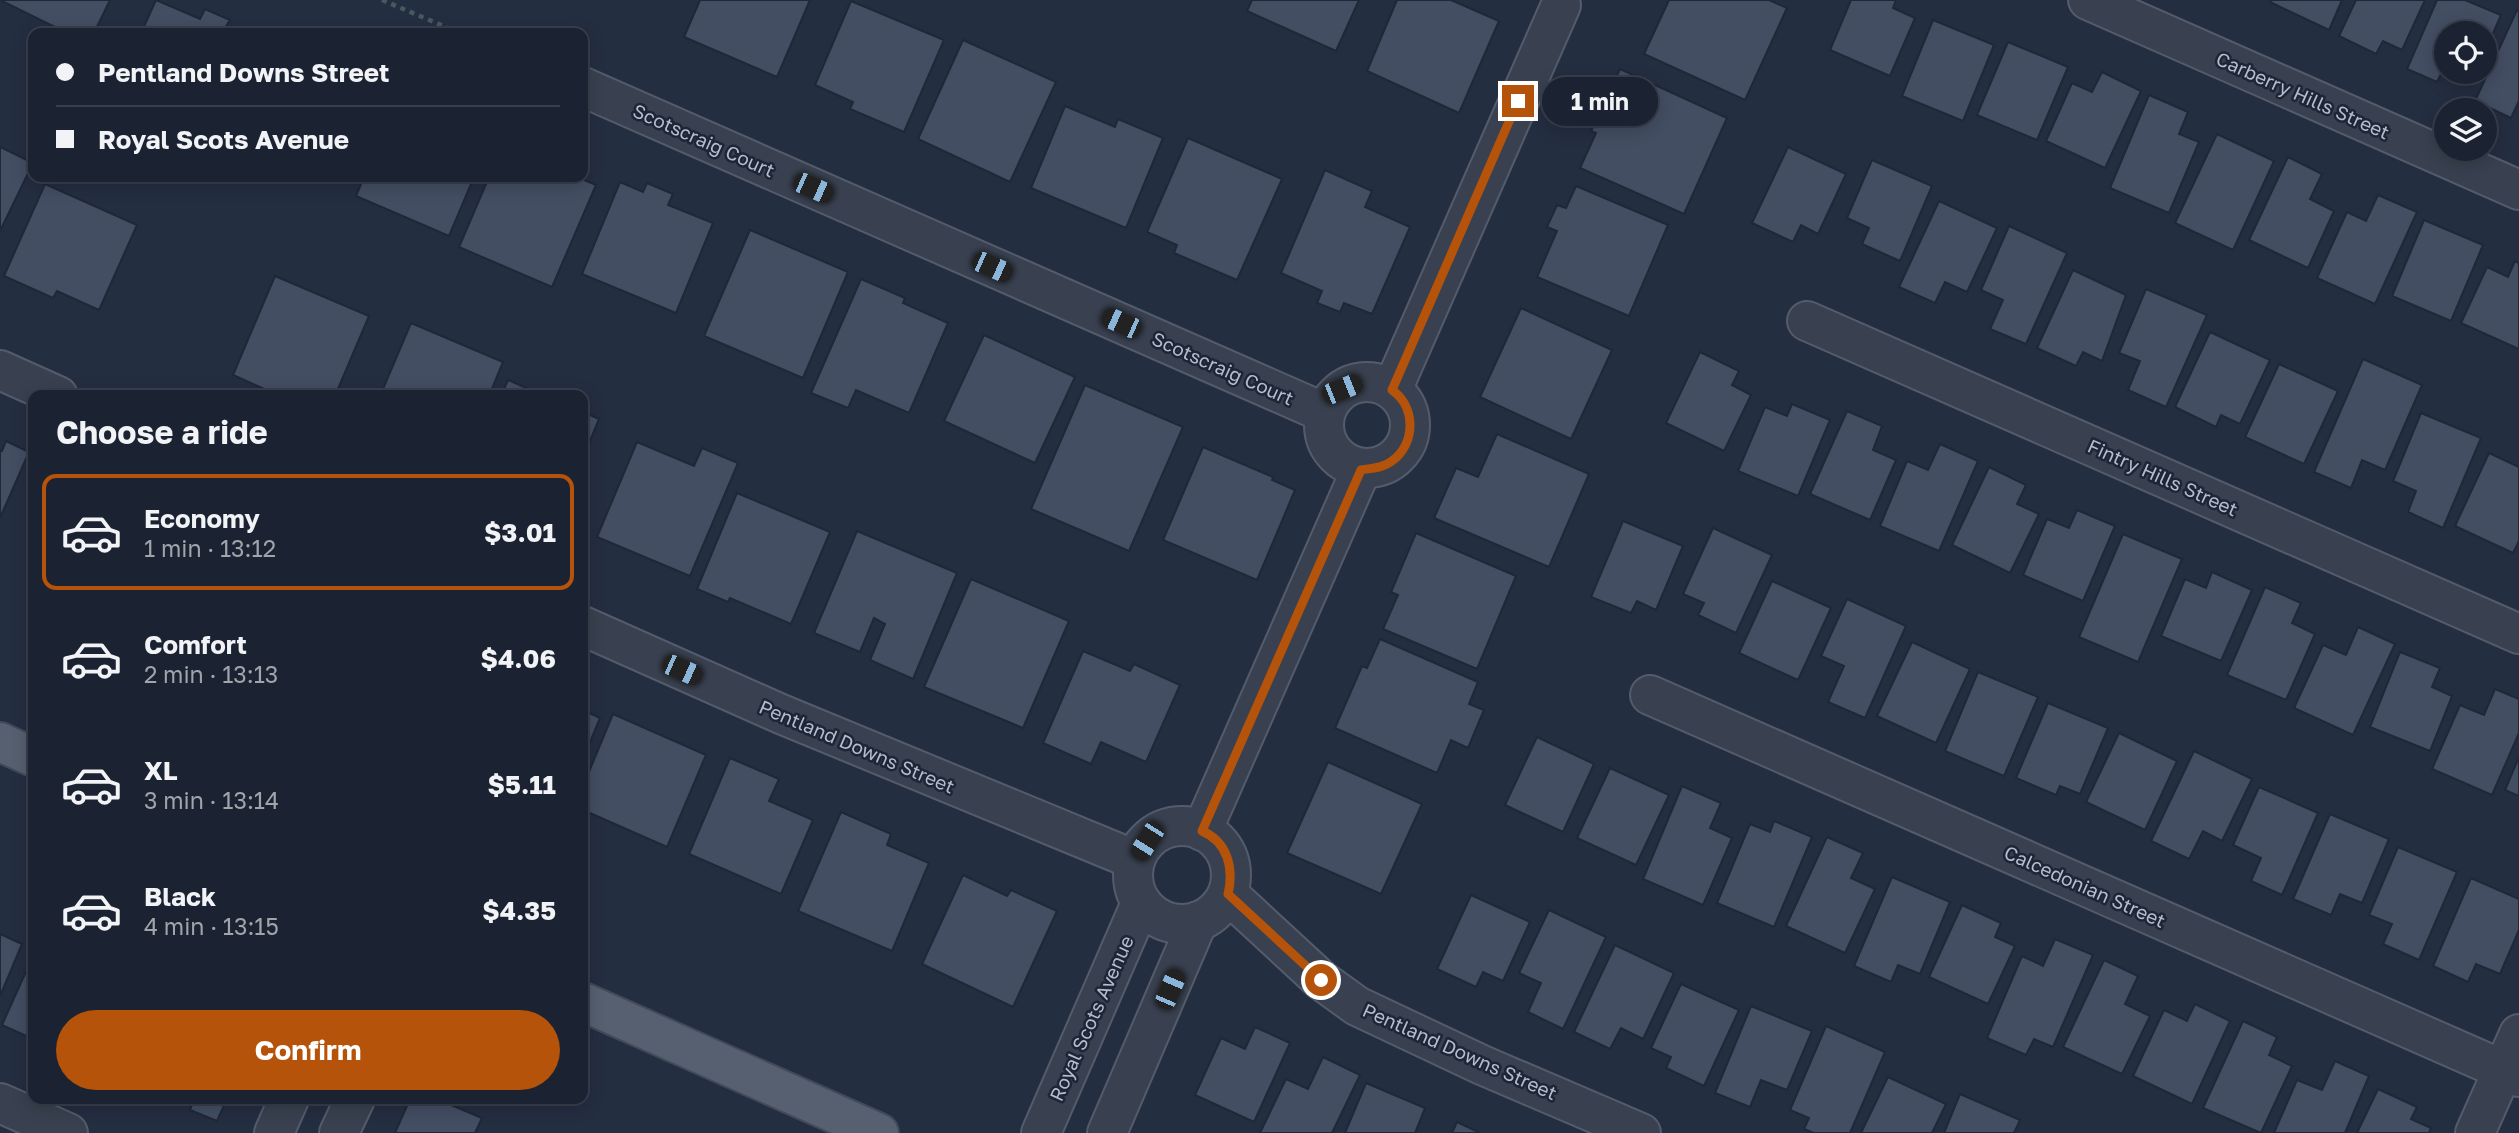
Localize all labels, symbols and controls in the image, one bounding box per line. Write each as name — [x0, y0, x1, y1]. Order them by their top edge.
map controls — [2434, 21, 2497, 161]
button: locate — [2434, 21, 2497, 84]
street label: Carberry Hills Street — [2213, 46, 2393, 144]
text: Pentland Downs Street — [98, 57, 389, 88]
callout: 1 min — [1542, 76, 1658, 126]
route end — [1502, 85, 1534, 117]
text: 1 min — [1571, 87, 1629, 115]
street label: Scotscraig Court — [630, 98, 778, 182]
button: layers — [2434, 98, 2497, 161]
text: Royal Scots Avenue — [98, 124, 349, 155]
car — [790, 170, 837, 206]
car — [969, 249, 1016, 285]
car — [1098, 305, 1145, 341]
street label: Scotscraig Court — [1149, 326, 1297, 410]
car — [1319, 371, 1366, 407]
text: Choose a ride — [56, 413, 268, 451]
street label: Fintry Hills Street — [2084, 434, 2242, 520]
icon: car — [60, 501, 123, 564]
text: Economy — [144, 503, 260, 534]
text: $3.01 — [484, 517, 556, 548]
text: 1 min · 13:12 — [144, 534, 276, 562]
icon: car — [60, 627, 123, 690]
text: Comfort — [144, 629, 247, 660]
text: $4.06 — [481, 643, 556, 674]
car — [659, 652, 706, 688]
text: 2 min · 13:13 — [144, 660, 278, 688]
street label: Pentland Downs Street — [756, 694, 958, 798]
icon: car — [60, 753, 123, 816]
text: XL — [144, 755, 178, 786]
text: $5.11 — [488, 769, 556, 800]
text: 3 min · 13:14 — [144, 786, 279, 814]
car — [1127, 818, 1168, 864]
street label: Calcedonian Street — [2001, 840, 2169, 932]
icon: car — [60, 879, 123, 942]
text: Black — [144, 881, 216, 912]
text: $4.35 — [482, 895, 556, 926]
text: 4 min · 13:15 — [144, 912, 279, 940]
street label: Royal Scots Avenue — [1044, 932, 1138, 1104]
route start — [1305, 964, 1337, 996]
car — [1153, 966, 1188, 1012]
street label: Pentland Downs Street — [1359, 998, 1561, 1104]
button: Confirm — [56, 1010, 560, 1090]

